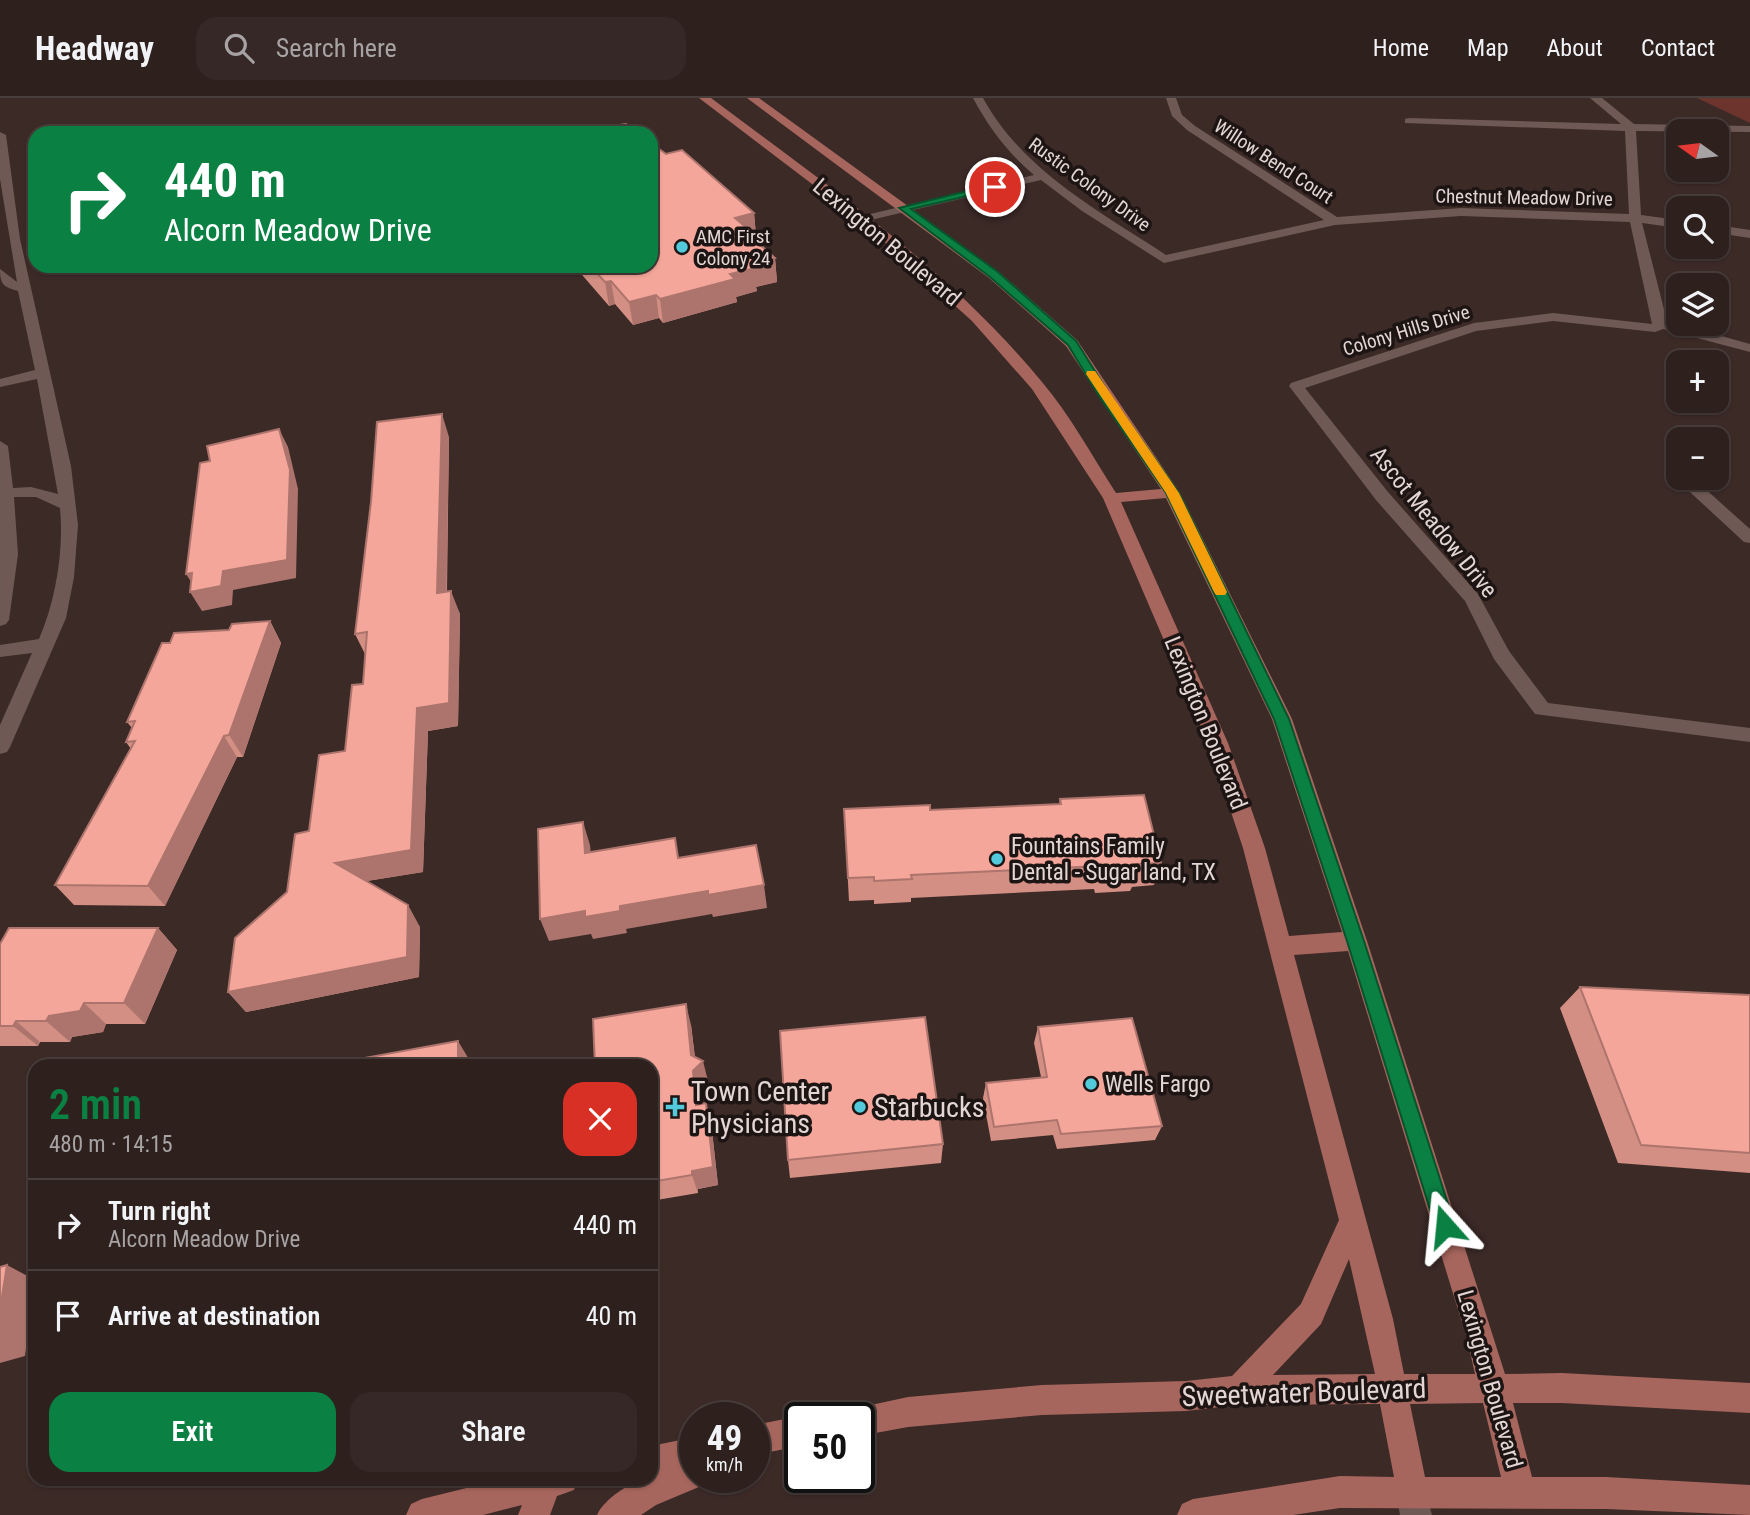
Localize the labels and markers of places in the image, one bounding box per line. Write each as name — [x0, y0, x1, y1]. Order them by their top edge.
pin — [965, 157, 1025, 217]
place label: AMC First Colony 24 — [696, 225, 770, 270]
marker: AMC First Colony 24 — [674, 239, 690, 255]
place label: Fountains Family Dental - Sugar land, TX — [1011, 833, 1216, 886]
marker: Fountains Family Dental - Sugar land, TX — [989, 851, 1005, 867]
place label: Wells Fargo — [1105, 1071, 1211, 1098]
place label: Town Center Physicians — [691, 1075, 829, 1140]
marker: Wells Fargo — [1083, 1076, 1099, 1092]
place label: Starbucks — [874, 1091, 984, 1124]
marker: Town Center Physicians — [665, 1097, 685, 1117]
marker: Starbucks — [852, 1099, 868, 1115]

